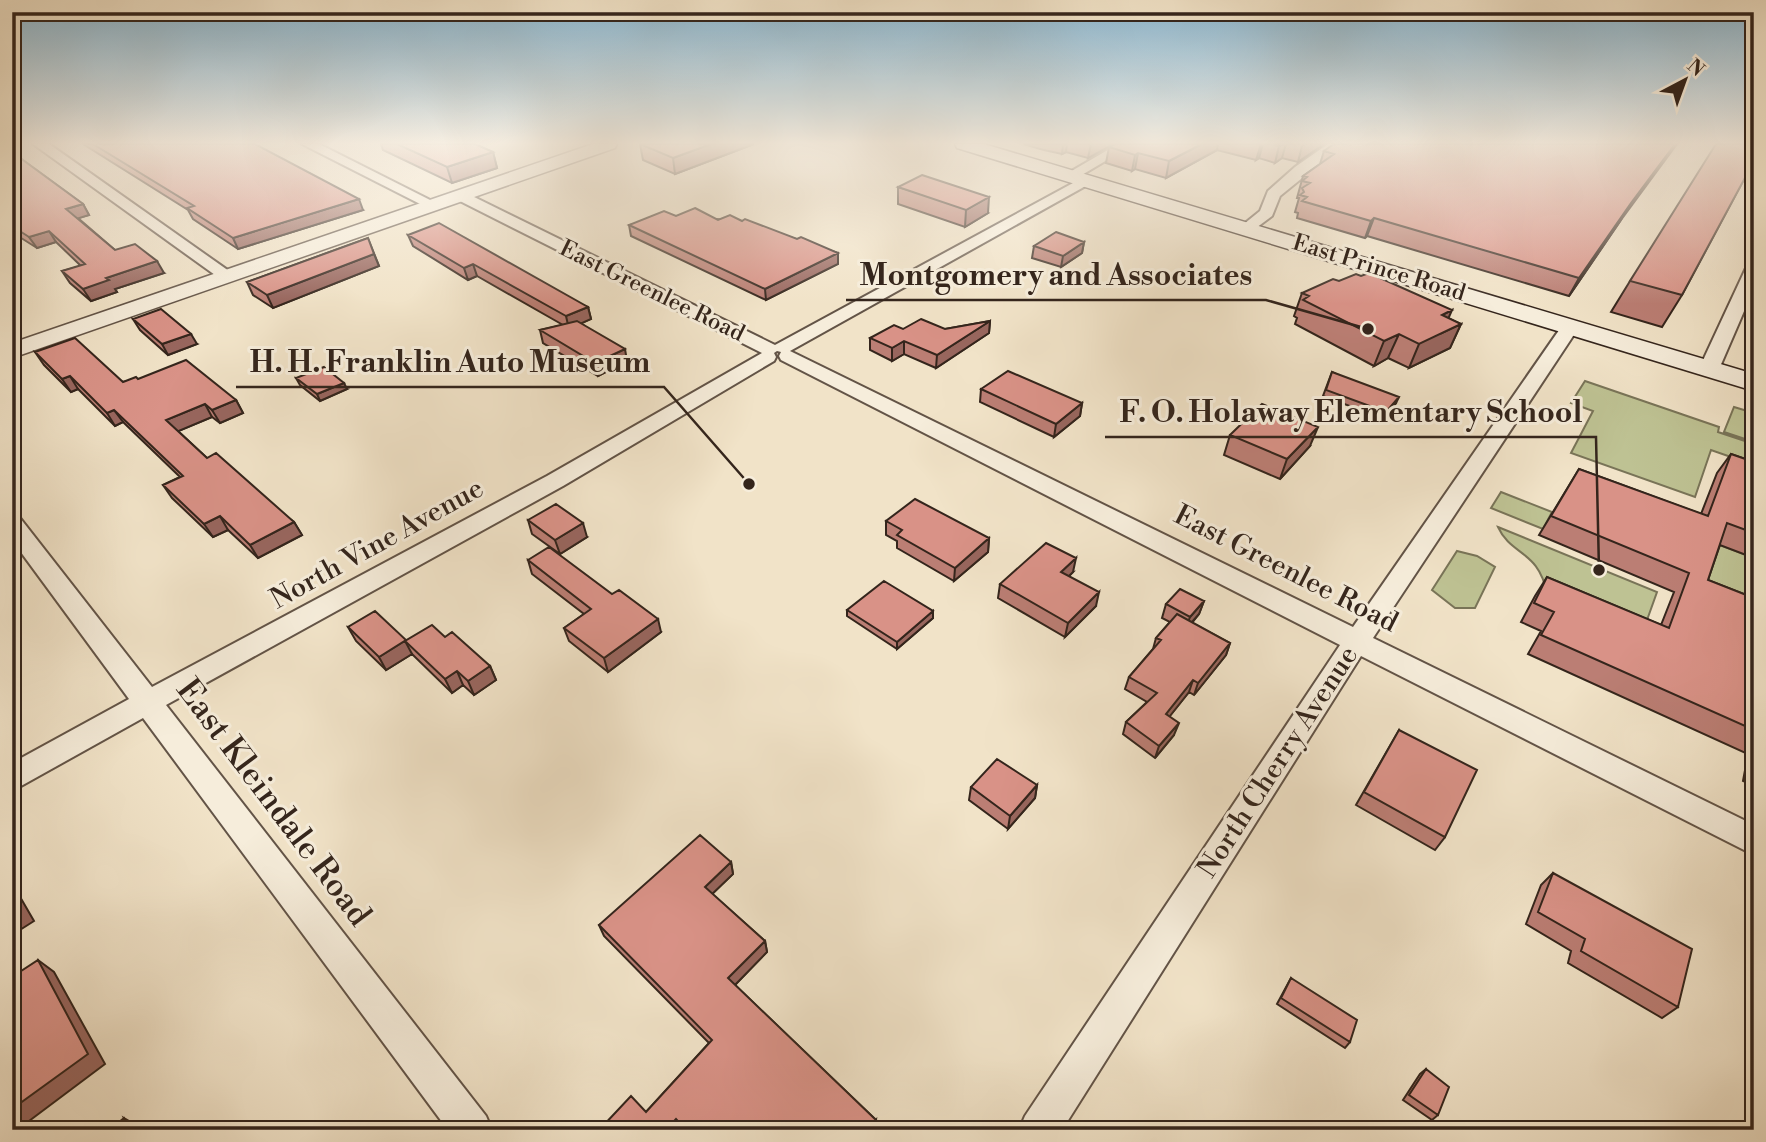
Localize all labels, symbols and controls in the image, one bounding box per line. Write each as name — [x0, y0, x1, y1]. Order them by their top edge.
north arrow — [1650, 46, 1720, 116]
text: N — [1682, 54, 1709, 82]
street label: East Prince Road — [1289, 228, 1469, 308]
street label: East Greenlee Road — [555, 234, 749, 348]
callout: Montgomery and Associates — [846, 249, 1266, 300]
text: Montgomery and Associates — [860, 257, 1252, 295]
callout: H. H. Franklin Auto Museum — [236, 336, 664, 387]
text: H. H. Franklin Auto Museum — [250, 344, 650, 382]
callout: F. O. Holaway Elementary School — [1105, 386, 1596, 437]
text: F. O. Holaway Elementary School — [1120, 394, 1583, 432]
street label: North Vine Avenue — [264, 471, 490, 617]
street label: East Greenlee Road — [1168, 497, 1404, 641]
street label: North Cherry Avenue — [1190, 640, 1366, 884]
street label: East Kleindale Road — [167, 671, 379, 935]

